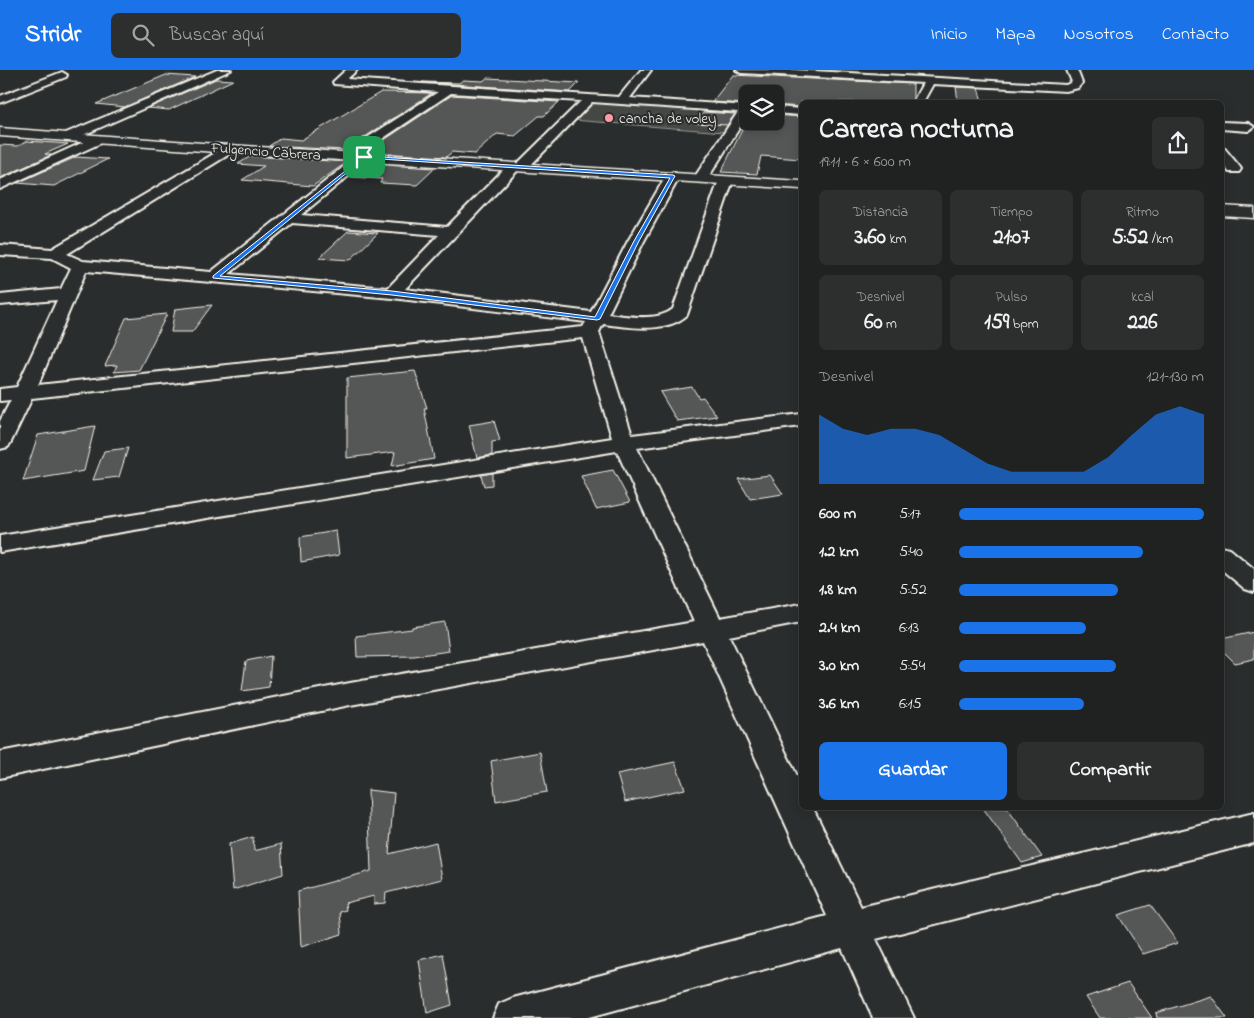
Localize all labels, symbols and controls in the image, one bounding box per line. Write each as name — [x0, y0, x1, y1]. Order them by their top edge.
search box — [111, 13, 461, 58]
text: Stridr — [25, 18, 81, 53]
icon: search — [129, 21, 157, 49]
text: Buscar aquí — [169, 22, 264, 49]
text: Inicio — [930, 22, 967, 48]
text: Mapa — [995, 22, 1036, 48]
text: Nosotros — [1064, 22, 1134, 48]
text: Contacto — [1162, 22, 1229, 48]
map controls — [739, 85, 784, 130]
button: layers — [739, 85, 784, 130]
place label: cancha de voley — [619, 108, 716, 131]
text: Carrera nocturna — [819, 110, 1014, 151]
marker: cancha de voley — [603, 112, 615, 124]
button: share — [1152, 117, 1204, 169]
pin — [343, 136, 385, 178]
street label: Fulgencio Cabrera — [209, 137, 322, 168]
icon: arrive — [350, 143, 378, 171]
text: 19:11 · 6 × 600 m — [819, 150, 911, 174]
text: Distancia — [853, 202, 908, 223]
text: Tiempo — [990, 202, 1033, 223]
text: Ritmo — [1126, 202, 1159, 223]
text: 3.60 — [855, 223, 886, 253]
text: 21:07 — [993, 223, 1030, 253]
text: 5:52 — [1112, 223, 1148, 253]
text: km — [886, 229, 906, 250]
text: /km — [1148, 229, 1173, 250]
text: Desnivel — [857, 287, 904, 308]
text: Pulso — [996, 287, 1028, 308]
text: kcal — [1131, 287, 1154, 308]
text: 60 — [864, 308, 882, 338]
text: 159 — [984, 308, 1009, 338]
text: 226 — [1127, 308, 1158, 338]
text: m — [882, 314, 897, 335]
text: bpm — [1009, 314, 1039, 335]
text: Desnivel — [819, 365, 873, 389]
text: 121–130 m — [1146, 365, 1204, 389]
text: 600 m — [819, 502, 856, 526]
text: 5:17 — [899, 502, 921, 526]
text: 1.2 km — [819, 540, 859, 564]
text: 5:40 — [899, 540, 923, 564]
text: 1.8 km — [819, 578, 857, 602]
text: 5:52 — [899, 578, 927, 602]
text: 2.4 km — [819, 616, 860, 640]
text: 6:13 — [899, 616, 919, 640]
text: 3.0 km — [819, 654, 859, 678]
text: 5:54 — [899, 654, 925, 678]
text: 3.6 km — [819, 692, 859, 716]
text: 6:15 — [899, 692, 922, 716]
button: Guardar — [819, 742, 1007, 800]
button: Compartir — [1017, 742, 1204, 800]

